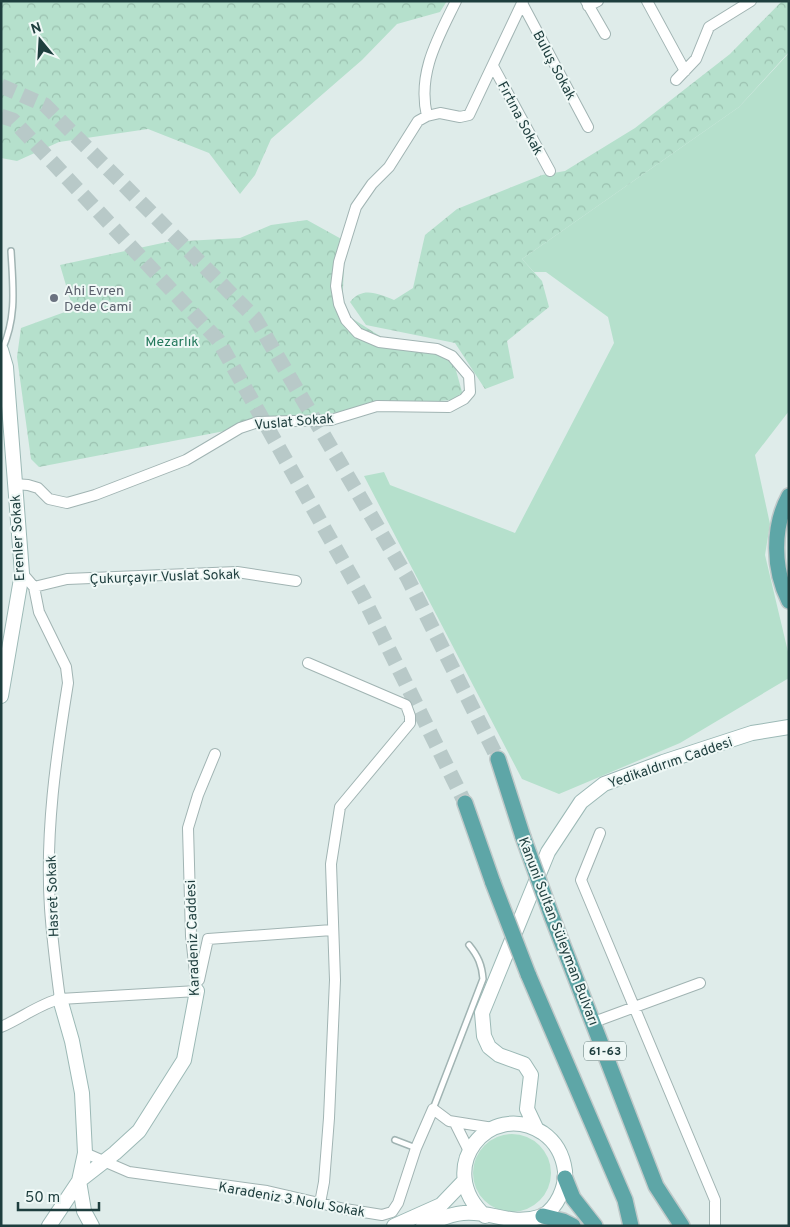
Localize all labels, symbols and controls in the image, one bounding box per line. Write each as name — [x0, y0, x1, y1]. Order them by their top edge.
north arrow — [15, 15, 65, 65]
text: N — [29, 19, 44, 39]
street label: Buluş Sokak — [528, 28, 579, 103]
street label: Fırtına Sokak — [493, 79, 546, 158]
place label: Ahi Evren Dede Cami — [64, 283, 132, 316]
marker: Ahi Evren Dede Cami — [48, 292, 60, 304]
park label: Mezarlık — [145, 334, 199, 351]
street label: Vuslat Sokak — [254, 411, 335, 434]
street label: Erenler Sokak — [8, 494, 29, 582]
street label: Çukurçayır Vuslat Sokak — [89, 566, 241, 589]
street label: Yedikaldırım Caddesi — [606, 734, 735, 793]
street label: Kanuni Sultan Süleyman Bulvarı — [514, 835, 601, 1028]
street label: Hasret Sokak — [44, 855, 63, 937]
street label: Karadeniz Caddesi — [183, 879, 204, 996]
road number: 61-63 — [584, 1042, 626, 1060]
street label: Karadeniz 3 Nolu Sokak — [217, 1179, 366, 1222]
scale bar — [18, 1180, 99, 1212]
text: 50 m — [25, 1189, 60, 1208]

